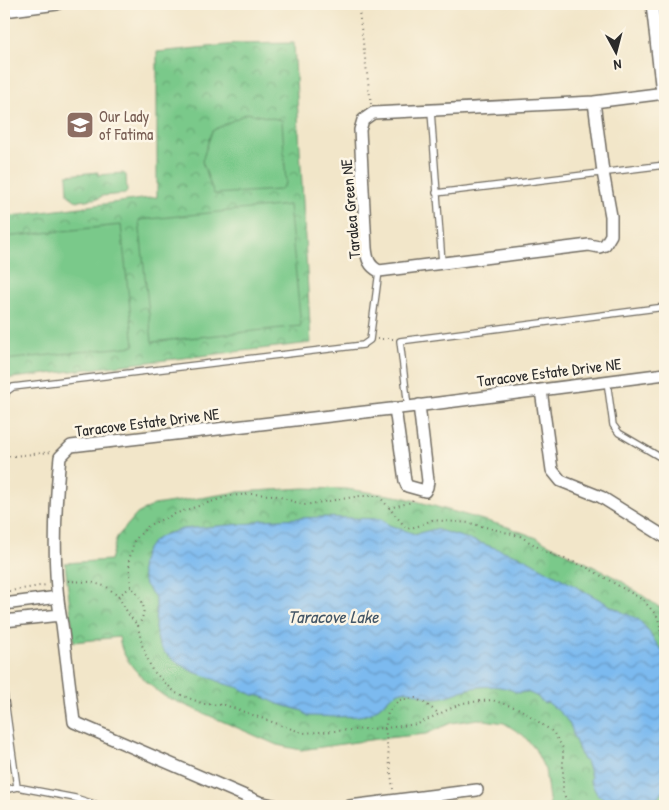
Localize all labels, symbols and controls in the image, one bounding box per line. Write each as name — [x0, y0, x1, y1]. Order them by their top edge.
north arrow — [592, 28, 642, 78]
text: N — [612, 56, 623, 75]
place label: Our Lady of Fatima — [99, 105, 153, 145]
school or university icon: Our Lady of Fatima — [65, 110, 95, 140]
street label: Taralea Green NE — [335, 158, 365, 260]
street label: Taracove Estate Drive NE — [476, 352, 622, 392]
street label: Taracove Estate Drive NE — [74, 402, 220, 442]
water label: Taracove Lake — [288, 604, 379, 629]

